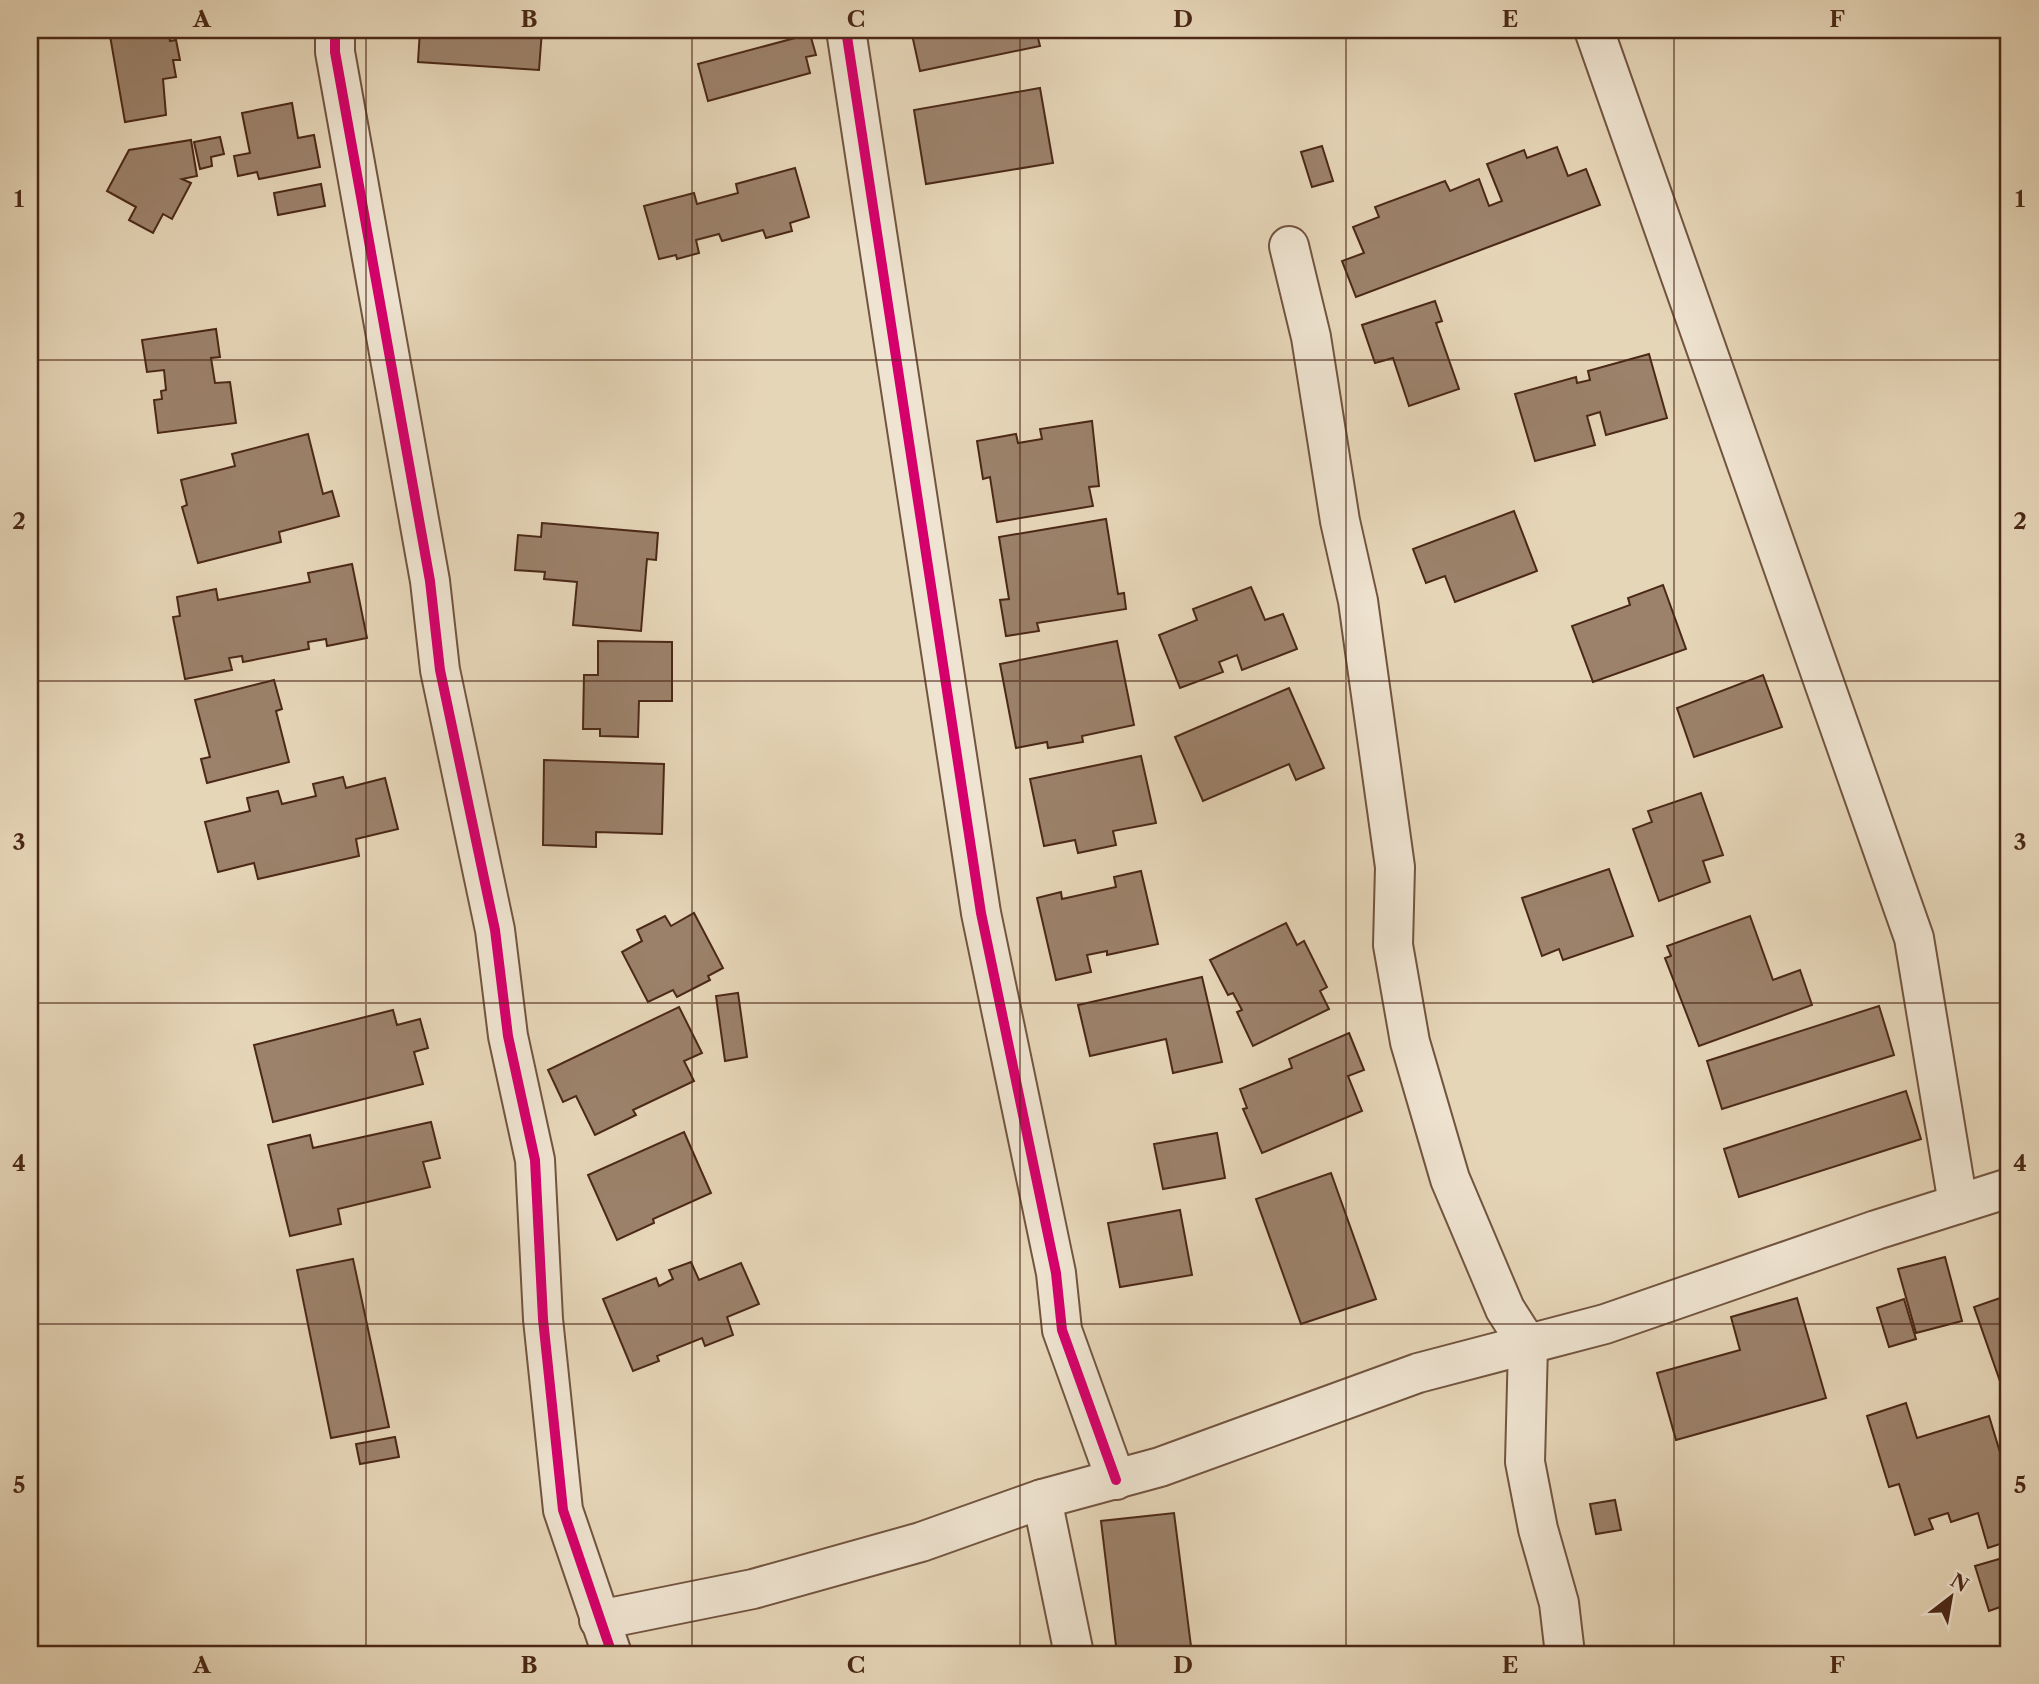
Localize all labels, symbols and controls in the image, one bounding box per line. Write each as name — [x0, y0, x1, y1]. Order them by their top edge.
text: A — [192, 5, 212, 33]
text: B — [520, 5, 538, 33]
text: C — [847, 5, 865, 33]
text: D — [1173, 5, 1193, 33]
text: E — [1502, 5, 1518, 33]
text: F — [1829, 5, 1845, 33]
text: 1 — [14, 185, 25, 213]
text: 1 — [2015, 185, 2026, 213]
text: 2 — [12, 507, 26, 535]
text: 2 — [2013, 507, 2027, 535]
text: 3 — [13, 828, 26, 856]
text: 3 — [2014, 828, 2027, 856]
text: 4 — [12, 1149, 26, 1177]
text: 4 — [2013, 1149, 2027, 1177]
text: 5 — [13, 1471, 25, 1499]
text: 5 — [2014, 1471, 2026, 1499]
north arrow — [1916, 1562, 1986, 1632]
text: N — [1946, 1569, 1972, 1597]
text: A — [192, 1651, 212, 1679]
text: B — [520, 1651, 538, 1679]
text: C — [847, 1651, 865, 1679]
text: D — [1173, 1651, 1193, 1679]
text: E — [1502, 1651, 1518, 1679]
text: F — [1829, 1651, 1845, 1679]

